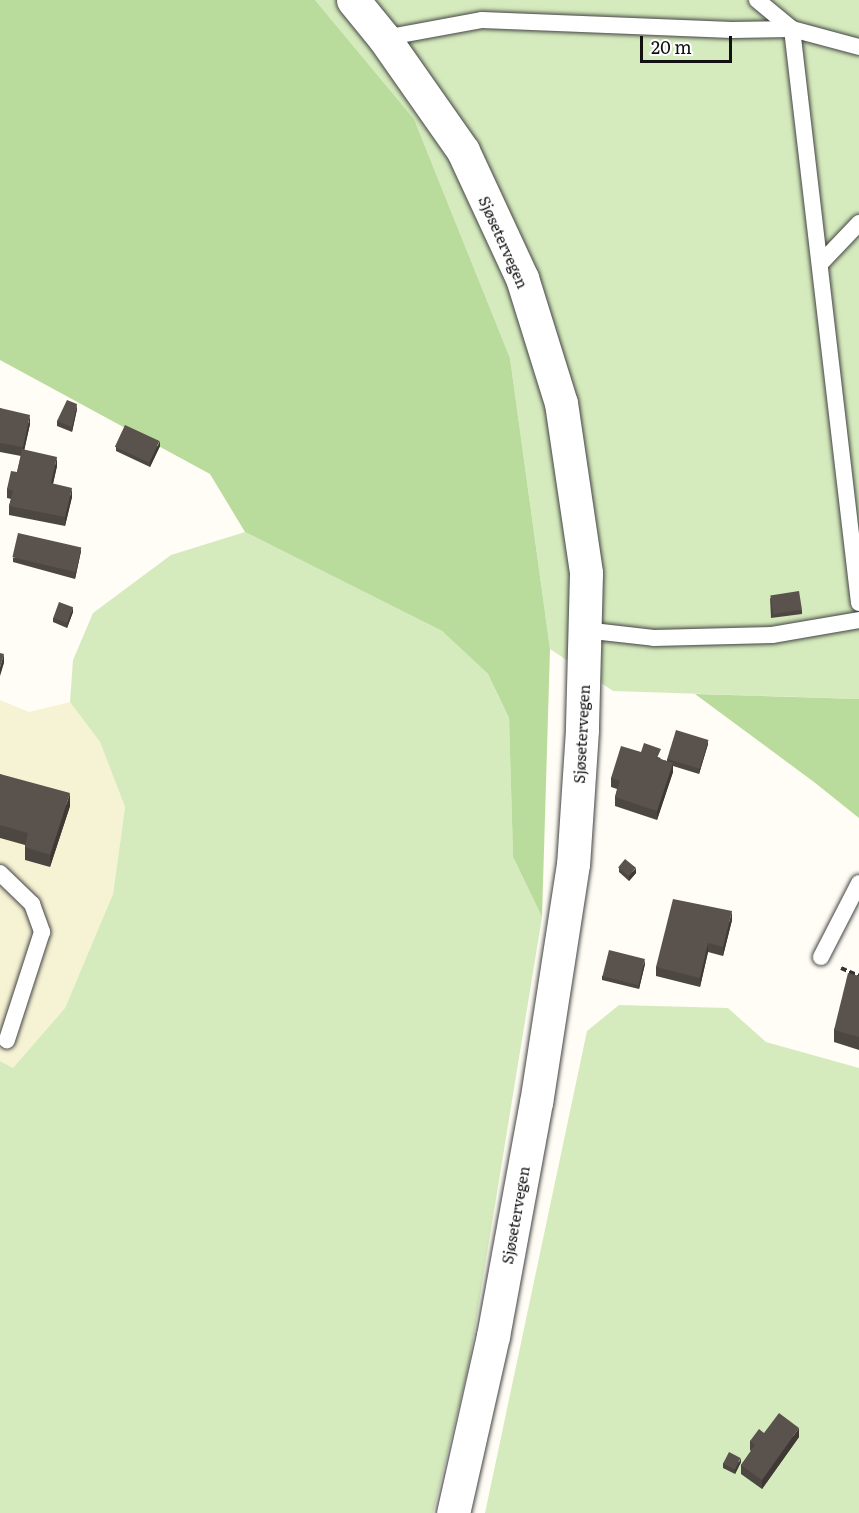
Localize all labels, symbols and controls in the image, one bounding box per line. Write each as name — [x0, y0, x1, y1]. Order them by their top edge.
scale bar — [643, 24, 734, 62]
text: 20 m — [651, 33, 692, 60]
street label: Sjøsetervegen — [476, 193, 532, 291]
street label: Sjøsetervegen — [569, 684, 593, 784]
street label: Sjøsetervegen — [498, 1165, 532, 1265]

